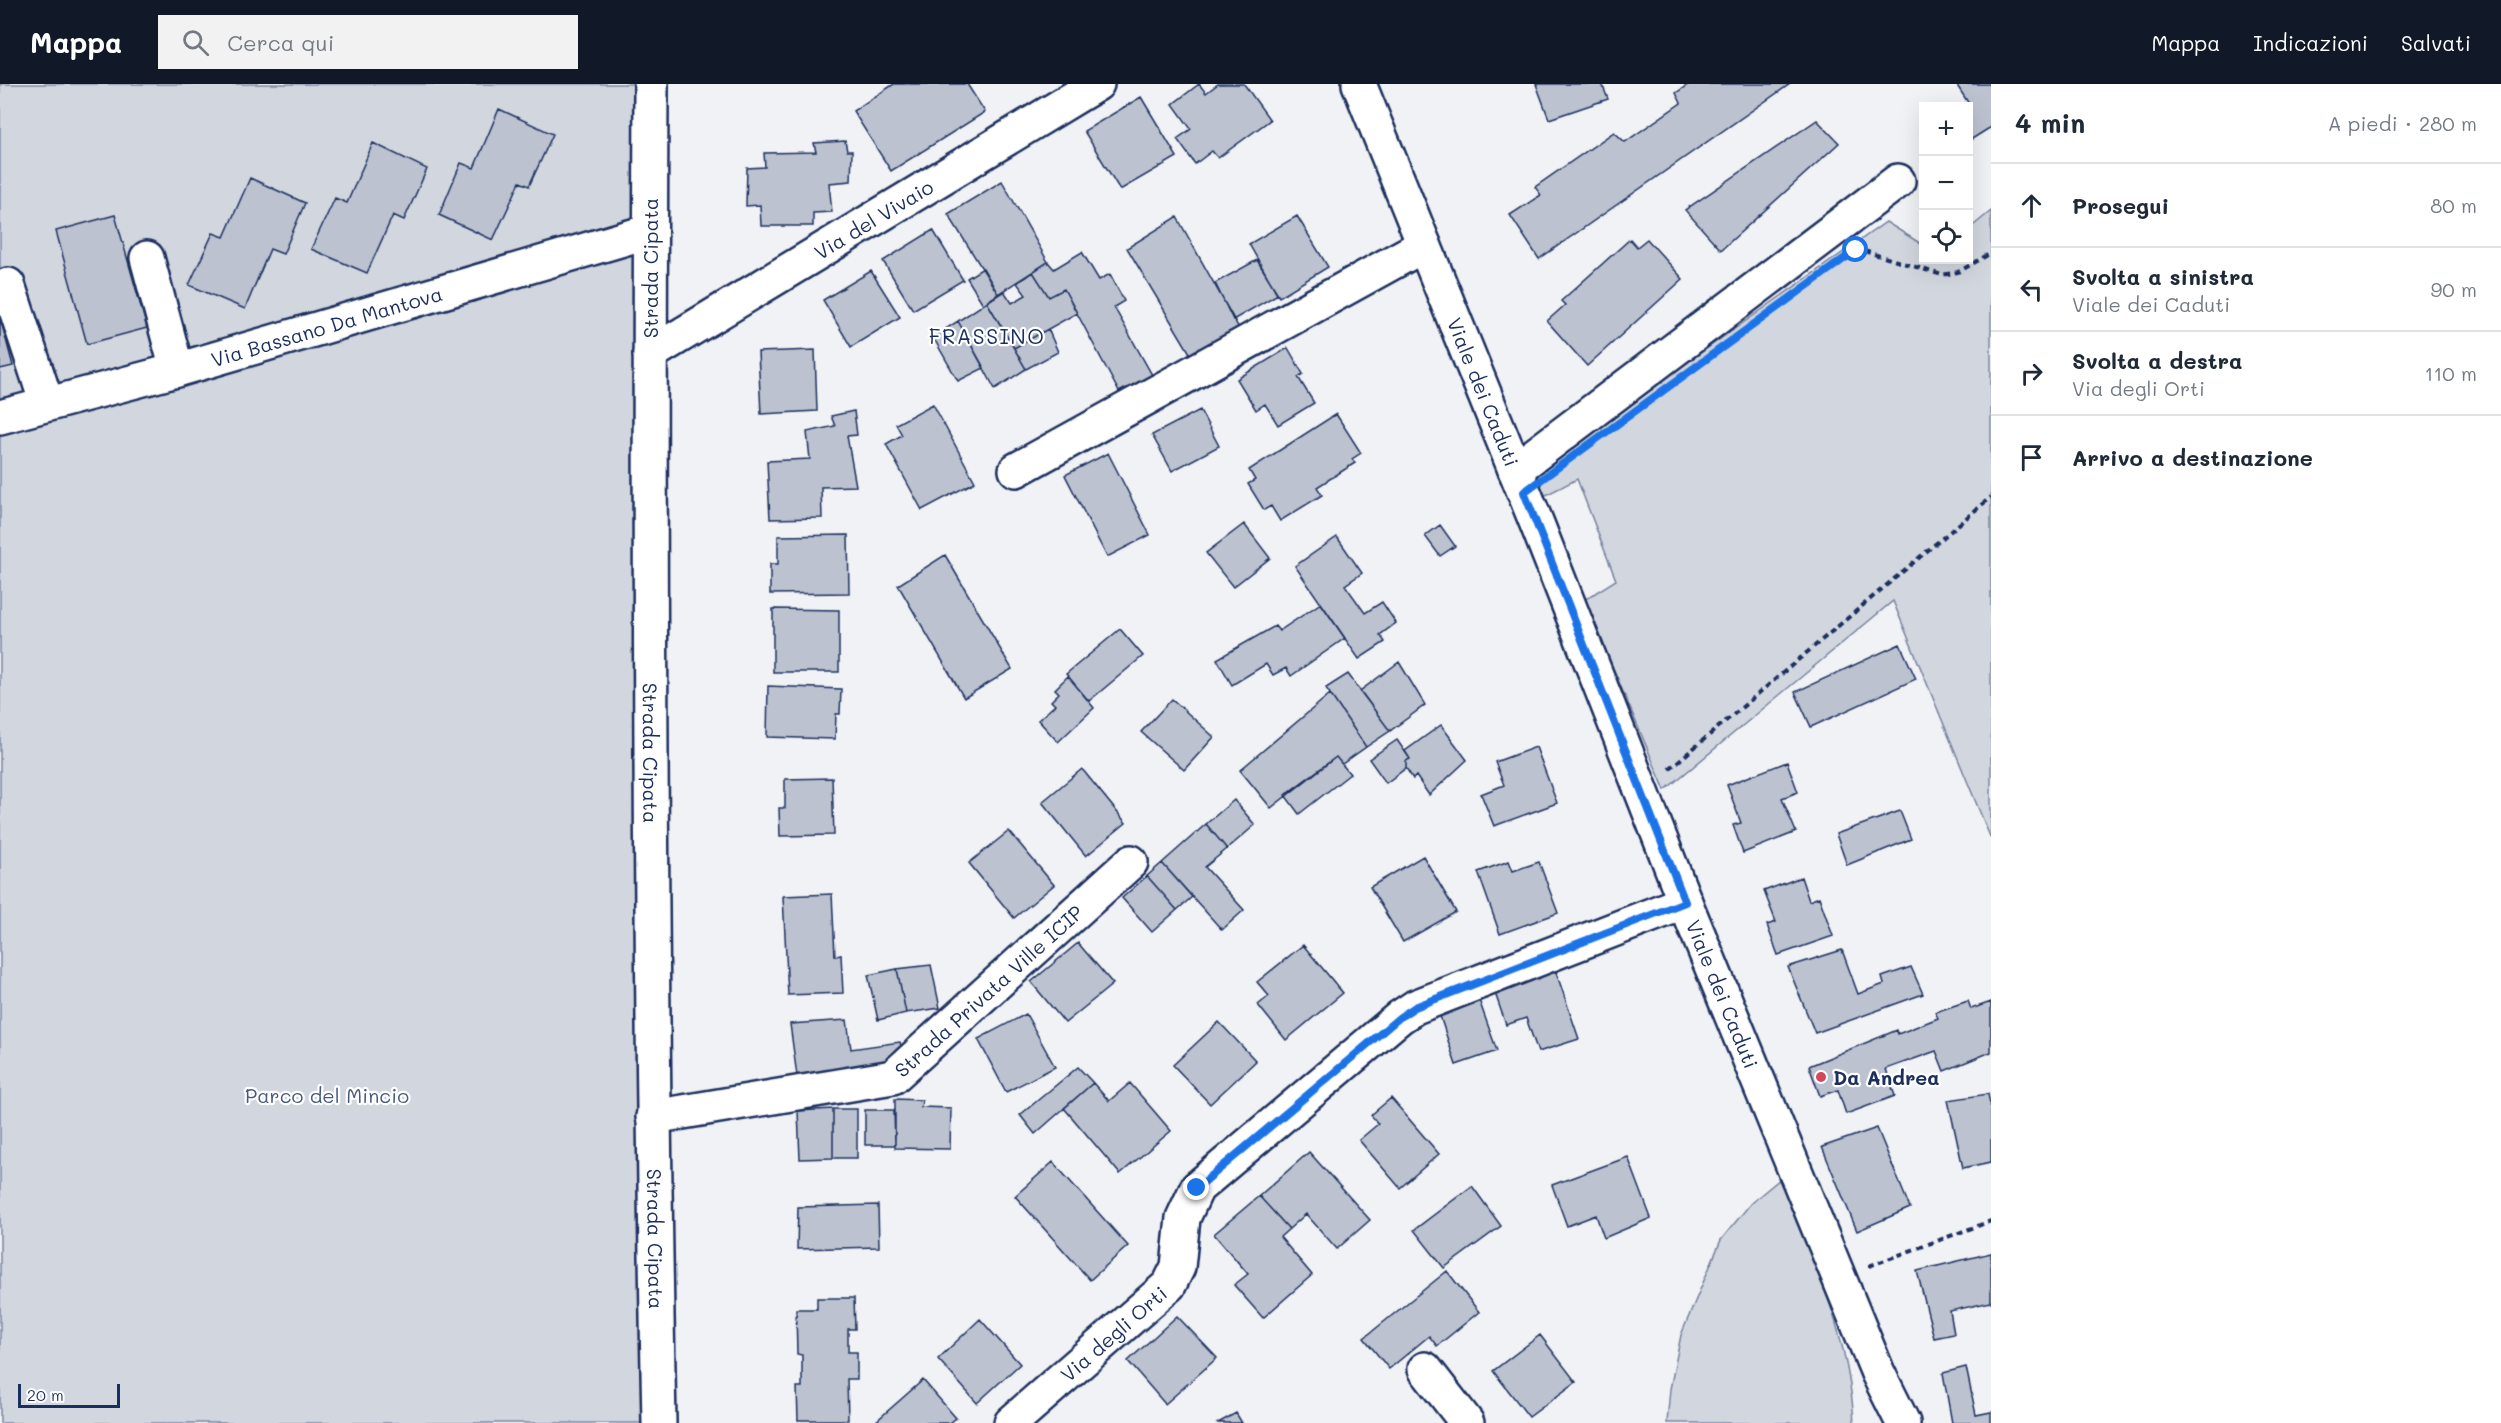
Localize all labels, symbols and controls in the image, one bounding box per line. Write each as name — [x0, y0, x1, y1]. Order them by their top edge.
search box — [158, 15, 578, 69]
text: Mappa — [30, 24, 122, 60]
icon: search — [179, 26, 212, 59]
text: Cerca qui — [227, 28, 334, 57]
text: Mappa — [2152, 29, 2220, 56]
text: Indicazioni — [2253, 29, 2368, 56]
text: Salvati — [2401, 29, 2471, 56]
map controls — [1919, 102, 1973, 264]
button: + — [1919, 102, 1973, 156]
text: 4 min — [2015, 106, 2085, 140]
text: A piedi · 280 m — [2328, 110, 2477, 136]
button: − — [1919, 156, 1973, 210]
street label: Via del Vivaio — [809, 173, 938, 265]
icon: ahead — [2015, 189, 2048, 222]
text: Prosegui — [2072, 191, 2169, 220]
text: 80 m — [2430, 192, 2477, 218]
street label: Strada Cipata — [637, 198, 663, 338]
button: locate — [1919, 210, 1973, 264]
route start — [1842, 236, 1868, 262]
text: Svolta a sinistra — [2072, 262, 2254, 291]
icon: left — [2015, 273, 2048, 306]
text: 90 m — [2431, 276, 2477, 302]
street label: Via Bassano Da Mantova — [208, 280, 445, 372]
text: Viale dei Caduti — [2072, 291, 2230, 317]
street label: Viale dei Caduti — [1442, 314, 1525, 470]
district label: FRASSINO — [929, 322, 1045, 349]
text: Svolta a destra — [2072, 346, 2242, 375]
icon: right — [2015, 357, 2048, 390]
text: 110 m — [2424, 360, 2477, 386]
text: Via degli Orti — [2072, 375, 2205, 401]
icon: arrive — [2015, 441, 2048, 474]
text: Arrivo a destinazione — [2072, 443, 2313, 472]
street label: Strada Cipata — [638, 683, 664, 823]
street label: Strada Privata Ville ICIP — [889, 899, 1088, 1083]
street label: Viale dei Caduti — [1681, 916, 1765, 1072]
place label: Da Andrea — [1833, 1064, 1940, 1090]
marker: Da Andrea — [1814, 1070, 1828, 1084]
park label: Parco del Mincio — [245, 1082, 409, 1108]
street label: Strada Cipata — [642, 1168, 670, 1310]
route end — [1183, 1174, 1209, 1200]
street label: Via degli Orti — [1055, 1280, 1172, 1387]
scale bar — [18, 1381, 120, 1408]
text: 20 m — [27, 1384, 64, 1405]

